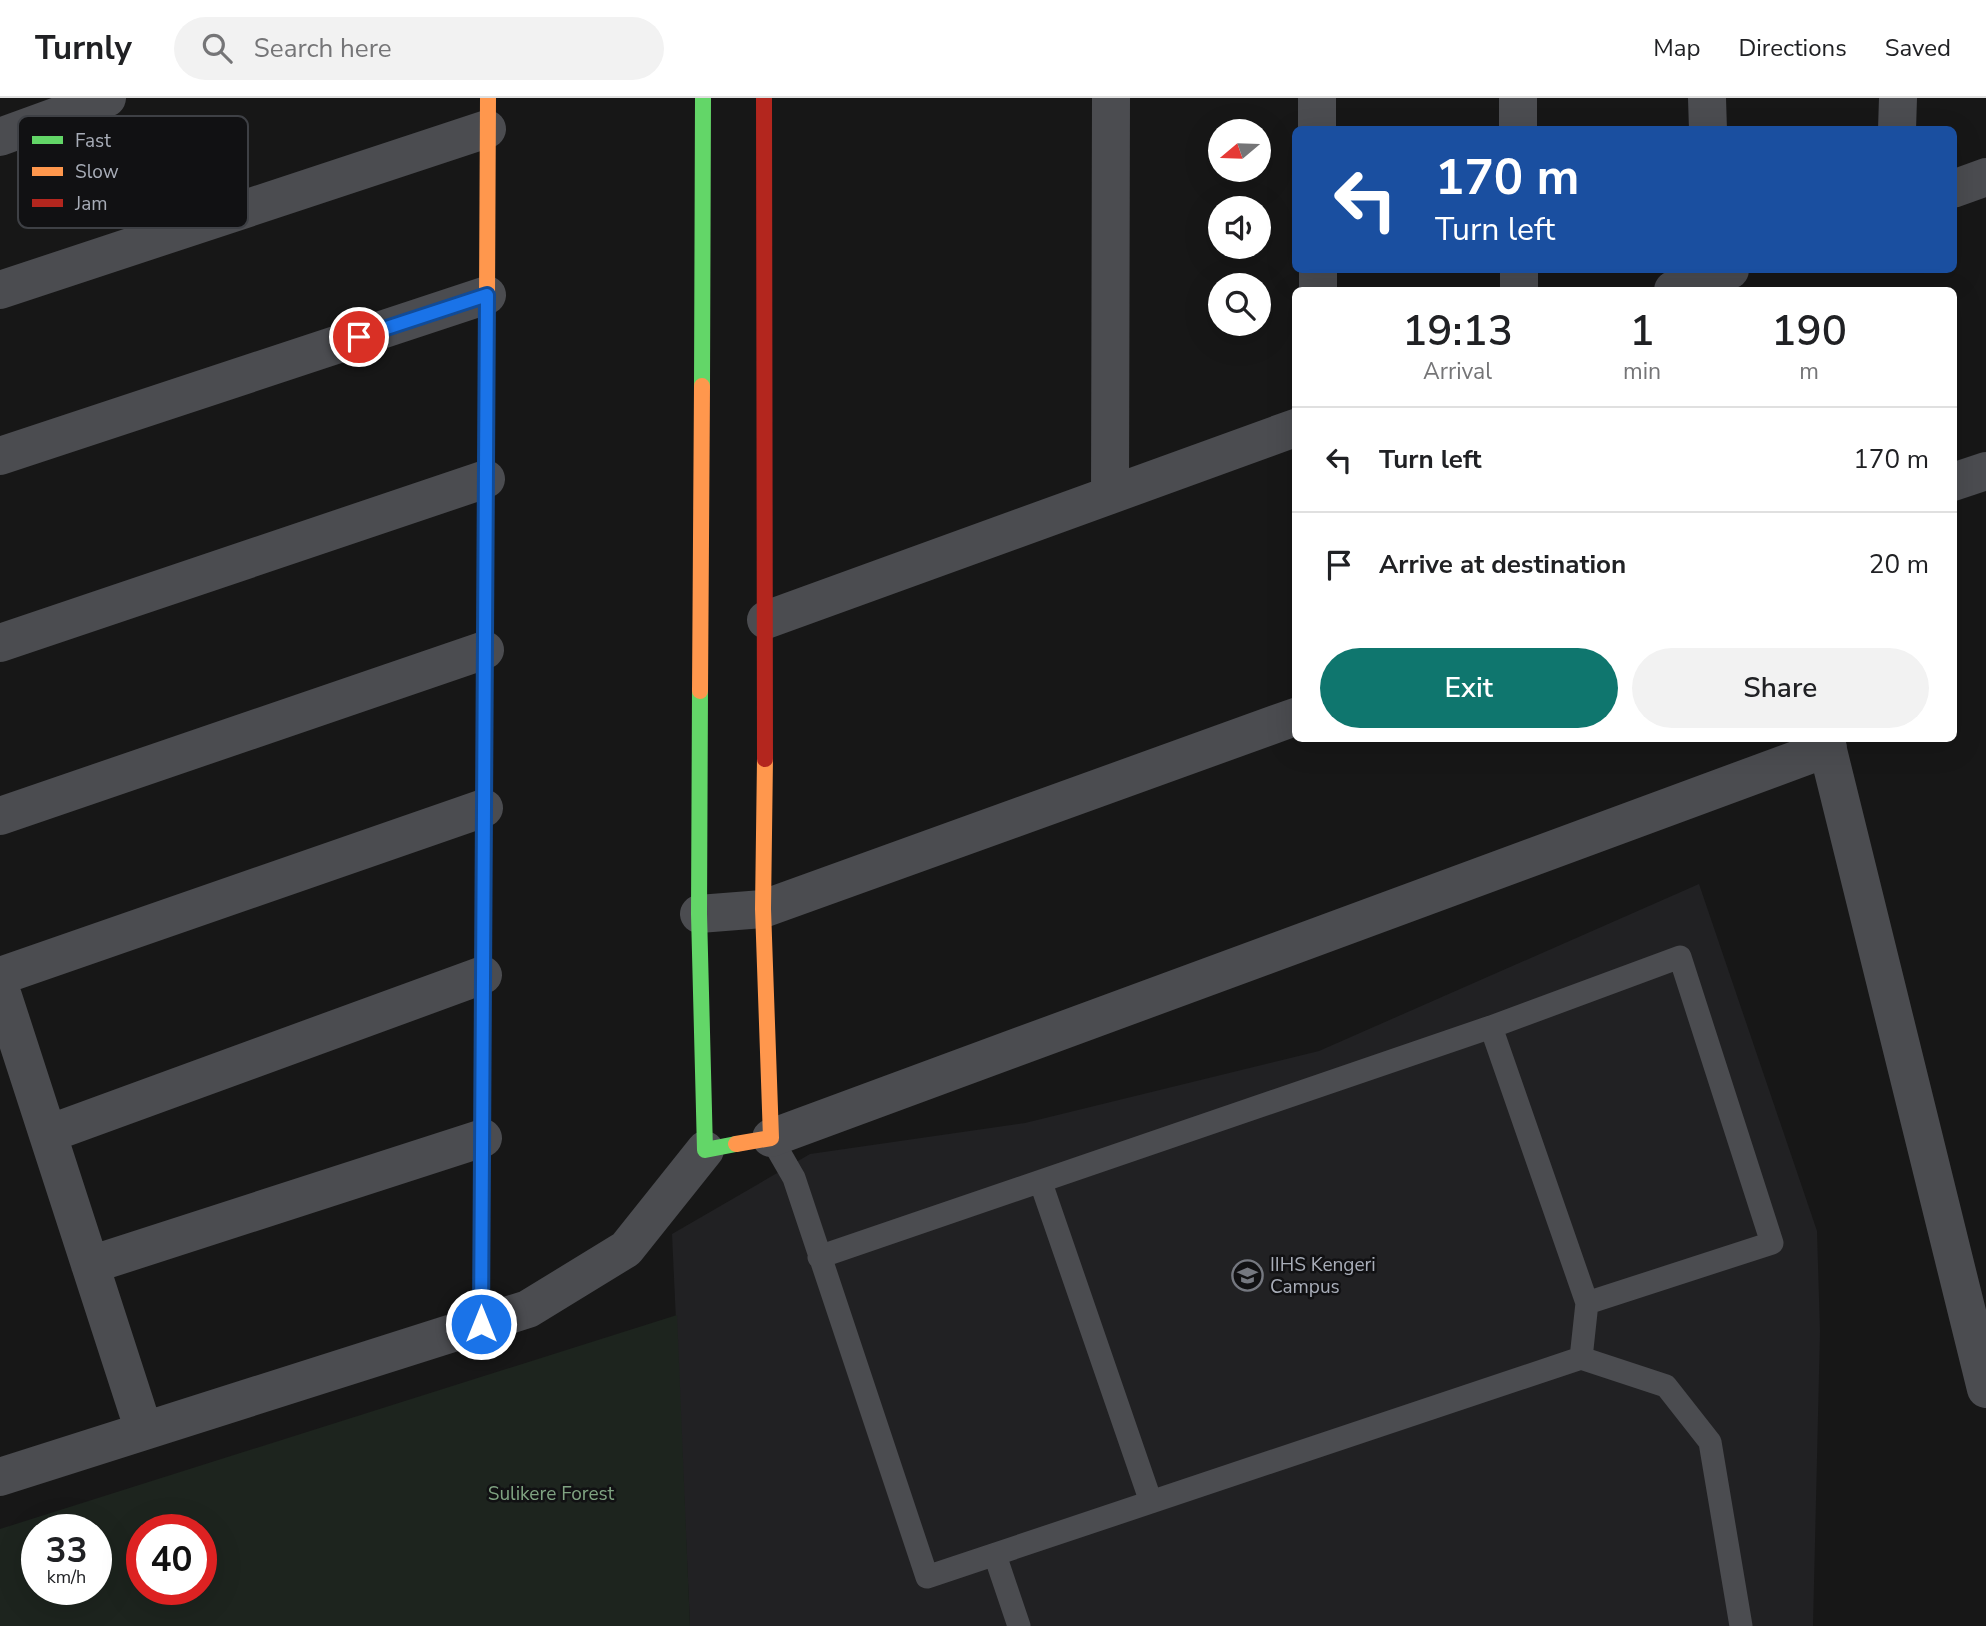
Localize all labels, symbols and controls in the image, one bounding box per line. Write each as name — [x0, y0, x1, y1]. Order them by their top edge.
search box — [174, 17, 664, 80]
text: Turnly — [35, 26, 132, 71]
icon: search — [198, 29, 236, 67]
text: Search here — [254, 31, 392, 66]
text: Map — [1653, 32, 1700, 64]
text: Directions — [1738, 32, 1847, 64]
text: Saved — [1885, 32, 1951, 64]
legend — [18, 116, 248, 228]
north arrow — [1208, 119, 1270, 182]
map controls — [1208, 119, 1271, 336]
text: Fast — [75, 128, 111, 154]
text: 170 m — [1435, 144, 1579, 211]
icon: left — [1320, 154, 1411, 245]
text: Slow — [75, 159, 119, 185]
text: Jam — [74, 191, 108, 217]
button: sound — [1208, 196, 1271, 259]
text: Turn left — [1435, 208, 1555, 251]
button: search — [1208, 273, 1271, 336]
text: 19:13 — [1402, 303, 1513, 360]
text: 1 — [1629, 303, 1655, 360]
text: 190 — [1771, 303, 1847, 360]
pin — [329, 307, 389, 367]
icon: arrive — [340, 318, 378, 356]
text: Arrival — [1423, 356, 1492, 387]
text: min — [1623, 356, 1661, 387]
text: m — [1799, 356, 1819, 387]
icon: left — [1320, 441, 1358, 479]
text: Turn left — [1379, 442, 1482, 477]
text: 170 m — [1853, 442, 1929, 477]
icon: arrive — [1320, 546, 1358, 584]
text: Arrive at destination — [1379, 547, 1626, 582]
text: 20 m — [1869, 547, 1929, 582]
button: Exit — [1320, 648, 1618, 728]
button: Share — [1632, 648, 1929, 728]
place label: IIHS Kengeri Campus — [1270, 1252, 1376, 1300]
school or university icon: IIHS Kengeri Campus — [1230, 1258, 1264, 1292]
position arrow — [444, 1287, 518, 1361]
park label: Sulikere Forest — [488, 1481, 615, 1507]
speed limit sign: 40 — [126, 1514, 217, 1605]
text: 33 — [45, 1527, 88, 1574]
text: km/h — [47, 1565, 86, 1589]

